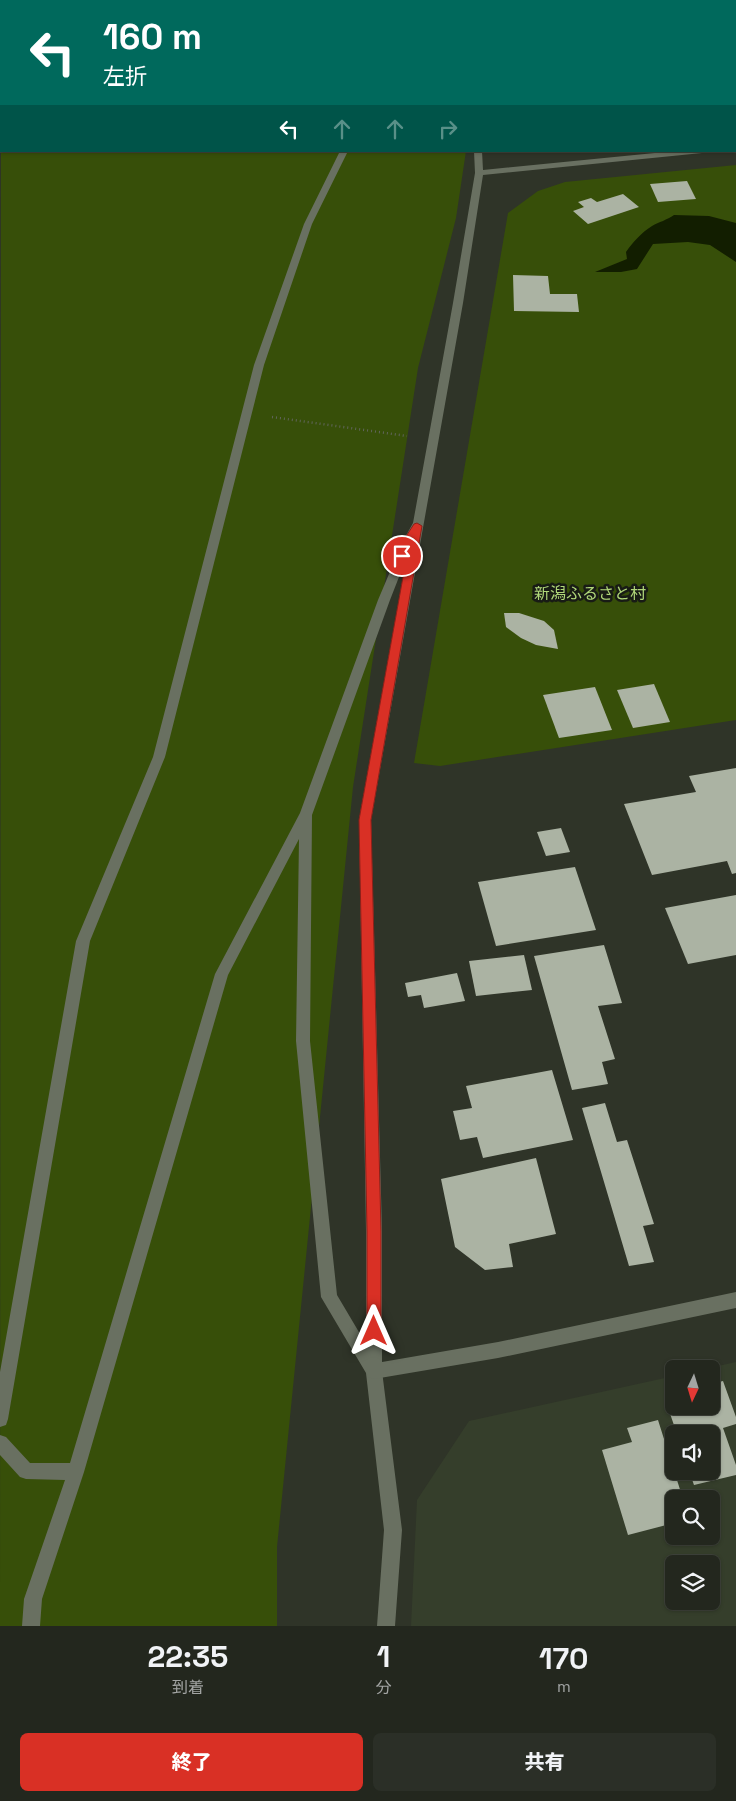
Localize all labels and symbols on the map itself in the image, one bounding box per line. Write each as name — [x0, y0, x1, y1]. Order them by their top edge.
pin — [381, 535, 423, 577]
park label: 新潟ふるさと村 — [534, 583, 646, 604]
position arrow — [347, 1304, 399, 1356]
north arrow — [665, 1360, 720, 1415]

